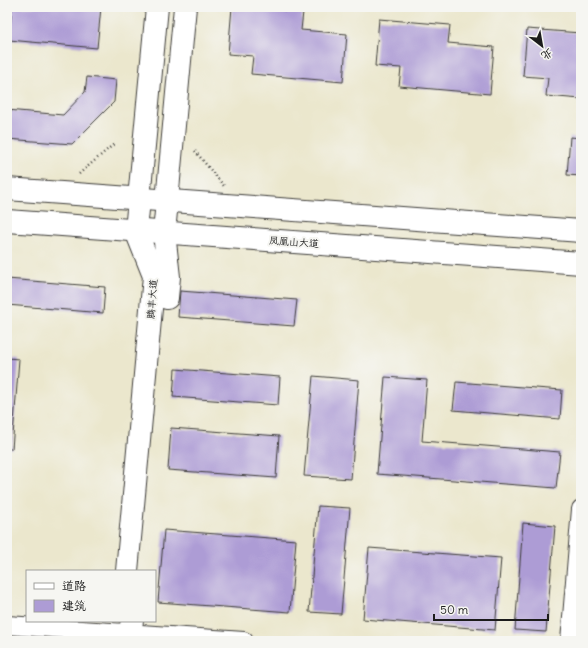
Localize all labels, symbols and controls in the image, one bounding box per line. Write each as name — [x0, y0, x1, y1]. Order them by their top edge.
north arrow — [522, 26, 562, 66]
text: 北 — [539, 46, 555, 63]
street label: 凤凰山大道 — [269, 234, 319, 250]
street label: 腾丰大道 — [144, 279, 160, 319]
legend — [26, 570, 156, 622]
text: 道路 — [62, 578, 86, 593]
scale bar — [434, 596, 548, 622]
text: 建筑 — [62, 598, 86, 613]
text: 50 m — [440, 602, 469, 617]

